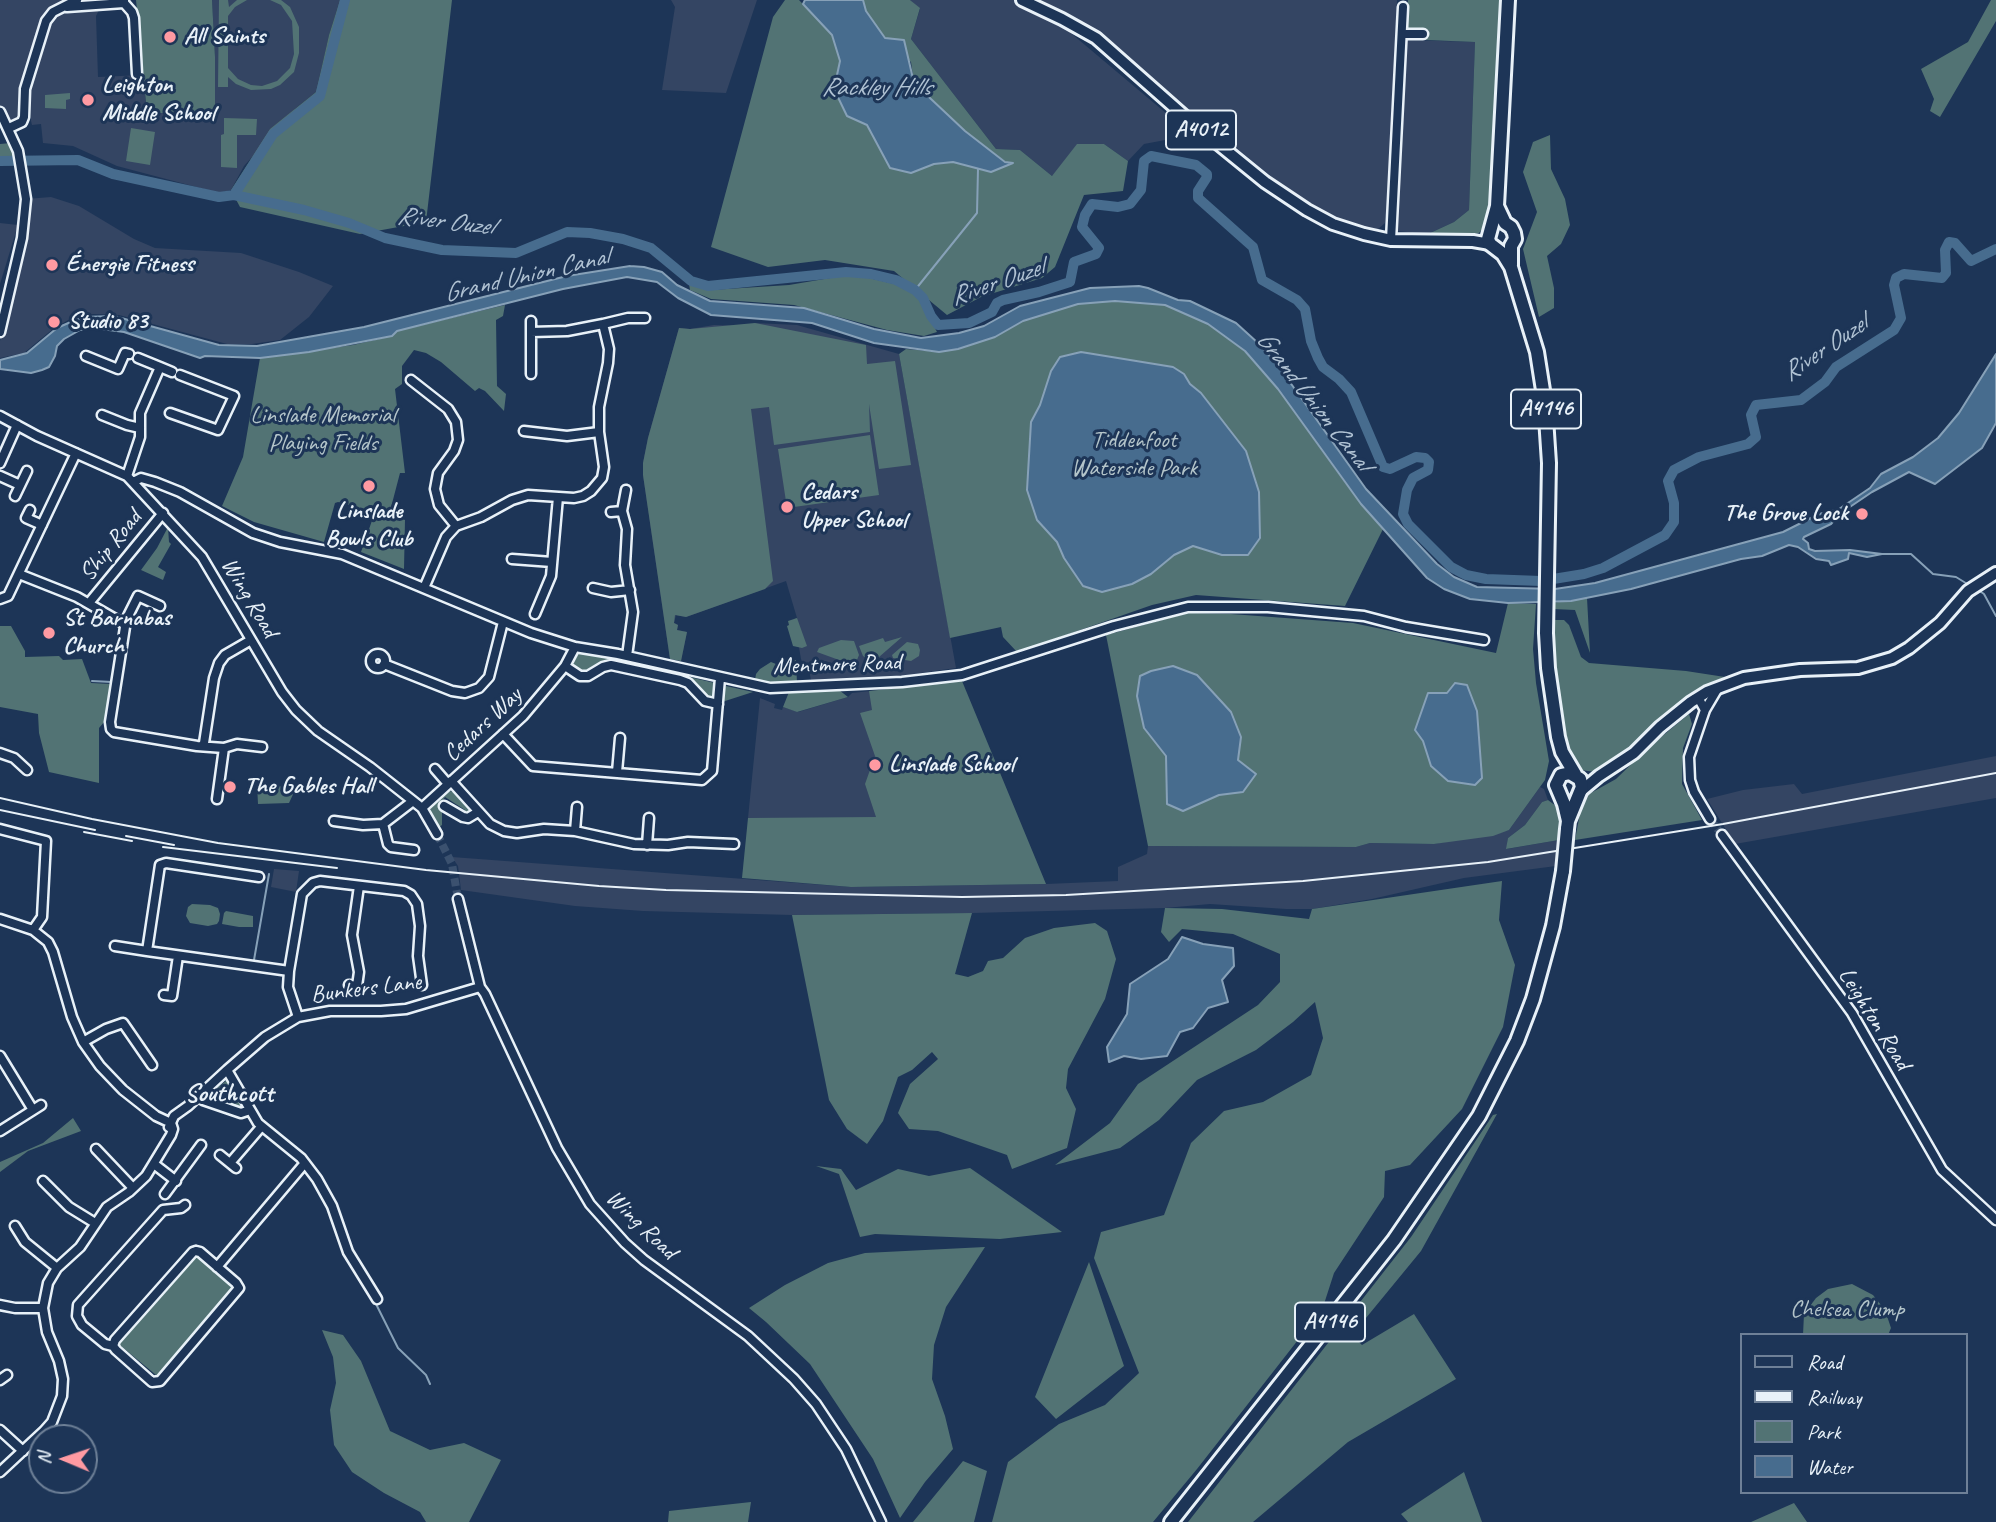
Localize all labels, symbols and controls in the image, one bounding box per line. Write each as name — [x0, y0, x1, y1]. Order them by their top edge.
place label: All Saints — [184, 23, 265, 51]
marker: All Saints — [162, 29, 178, 45]
place label: Leighton Middle School — [102, 72, 215, 128]
water label: Rackley Hills — [821, 72, 931, 104]
marker: Leighton Middle School — [80, 92, 96, 108]
road number: A4012 — [1166, 111, 1236, 150]
water label: River Ouzel — [395, 201, 495, 243]
water label: Grand Union Canal — [441, 242, 611, 310]
place label: Énergie Fitness — [66, 251, 194, 279]
water label: River Ouzel — [946, 253, 1048, 313]
marker: Énergie Fitness — [44, 257, 60, 273]
place label: Studio 83 — [68, 308, 148, 336]
water label: River Ouzel — [1776, 309, 1874, 389]
marker: Studio 83 — [46, 314, 62, 330]
water label: Grand Union Canal — [1249, 325, 1377, 477]
road number: A4146 — [1511, 390, 1581, 428]
park label: Linslade Memorial Playing Fields — [250, 402, 396, 458]
park label: Tiddenfoot Waterside Park — [1071, 427, 1197, 483]
marker: Linslade Bowls Club — [361, 478, 377, 494]
place label: Cedars Upper School — [801, 479, 906, 535]
place label: Linslade Bowls Club — [325, 498, 413, 554]
marker: Cedars Upper School — [779, 499, 795, 515]
place label: The Grove Lock — [1724, 500, 1848, 528]
street label: Ship Road — [74, 505, 148, 587]
marker: The Grove Lock — [1854, 506, 1870, 522]
street label: Wing Road — [214, 553, 284, 643]
place label: St Barnabas Church — [63, 605, 171, 661]
marker: St Barnabas Church — [41, 625, 57, 641]
street label: Mentmore Road — [772, 648, 902, 682]
street label: Cedars Way — [438, 682, 528, 768]
place label: Linslade School — [889, 751, 1014, 779]
marker: Linslade School — [867, 757, 883, 773]
place label: The Gables Hall — [244, 773, 373, 801]
marker: The Gables Hall — [222, 779, 238, 795]
street label: Leighton Road — [1831, 963, 1917, 1075]
street label: Bunkers Lane — [309, 968, 423, 1010]
district label: Southcott — [185, 1078, 273, 1110]
street label: Wing Road — [599, 1184, 683, 1266]
park label: Chelsea Clump — [1790, 1296, 1904, 1324]
road number: A4146 — [1295, 1302, 1365, 1342]
legend — [1741, 1333, 1968, 1494]
text: Road — [1807, 1349, 1842, 1375]
text: Railway — [1807, 1384, 1861, 1410]
text: Park — [1807, 1419, 1840, 1445]
north arrow — [28, 1424, 98, 1494]
text: N — [32, 1452, 56, 1465]
text: Water — [1807, 1454, 1853, 1480]

